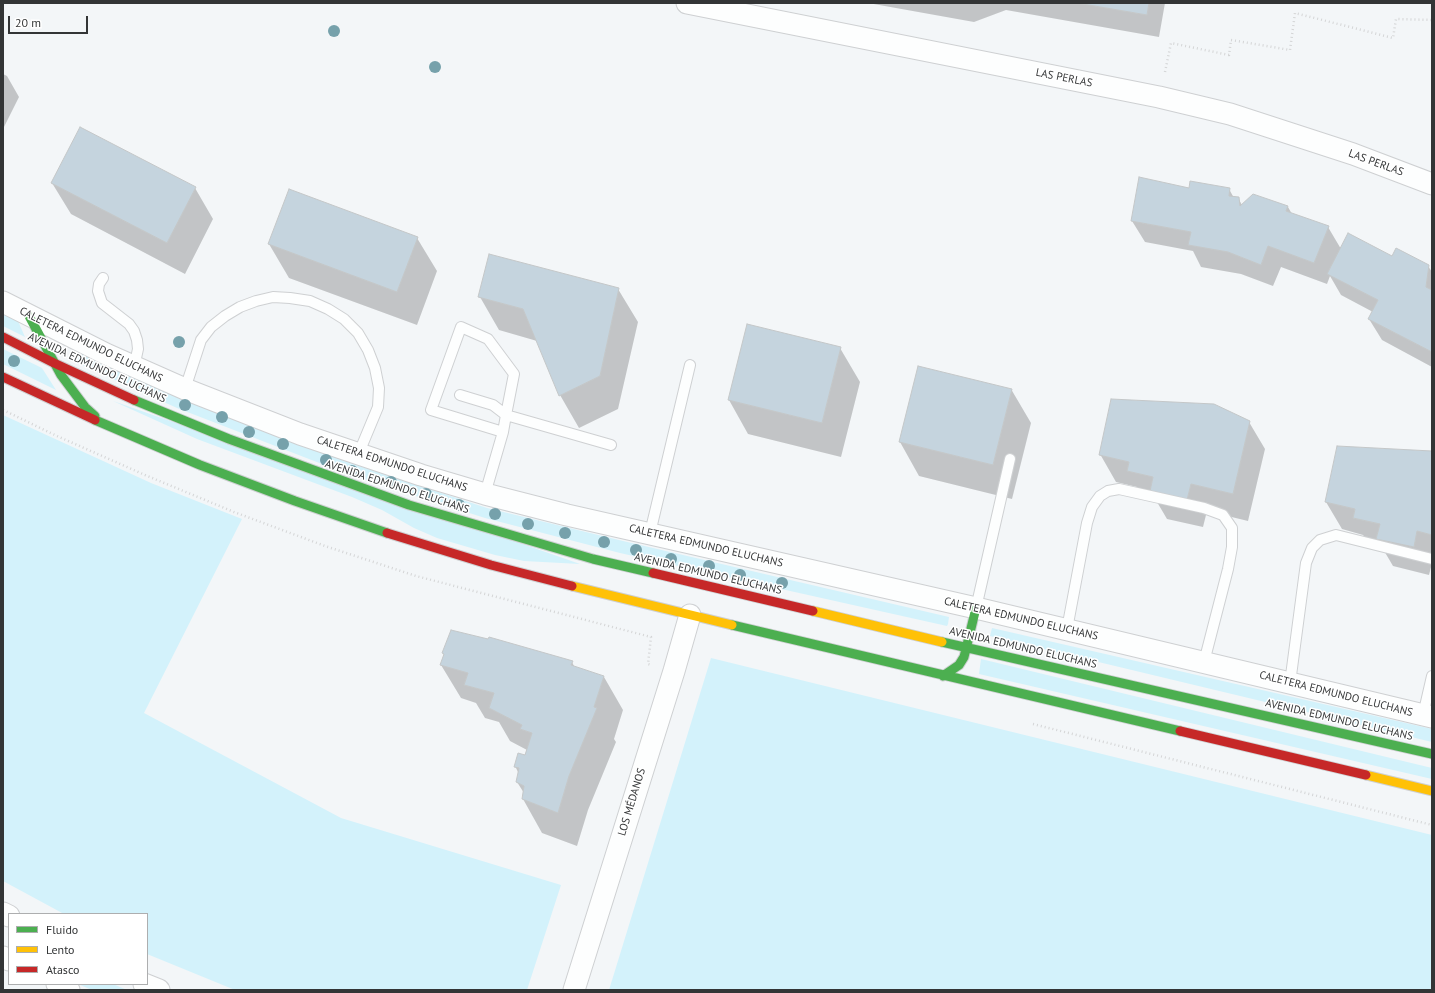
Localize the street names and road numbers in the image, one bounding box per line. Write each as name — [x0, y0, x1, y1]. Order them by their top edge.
street label: LAS PERLAS — [1034, 66, 1094, 90]
street label: LAS PERLAS — [1347, 147, 1405, 179]
street label: CALETERA EDMUNDO ELUCHANS — [17, 304, 165, 386]
street label: AVENIDA EDMUNDO ELUCHANS — [26, 330, 168, 406]
street label: CALETERA EDMUNDO ELUCHANS — [315, 433, 469, 495]
street label: AVENIDA EDMUNDO ELUCHANS — [323, 457, 471, 517]
street label: CALETERA EDMUNDO ELUCHANS — [628, 522, 784, 570]
street label: AVENIDA EDMUNDO ELUCHANS — [633, 551, 783, 597]
street label: CALETERA EDMUNDO ELUCHANS — [943, 595, 1099, 643]
street label: AVENIDA EDMUNDO ELUCHANS — [948, 625, 1098, 671]
street label: CALETERA EDMUNDO ELUCHANS — [1258, 669, 1414, 719]
street label: AVENIDA EDMUNDO ELUCHANS — [1264, 697, 1414, 743]
street label: LOS MÉDANOS — [615, 767, 649, 837]

